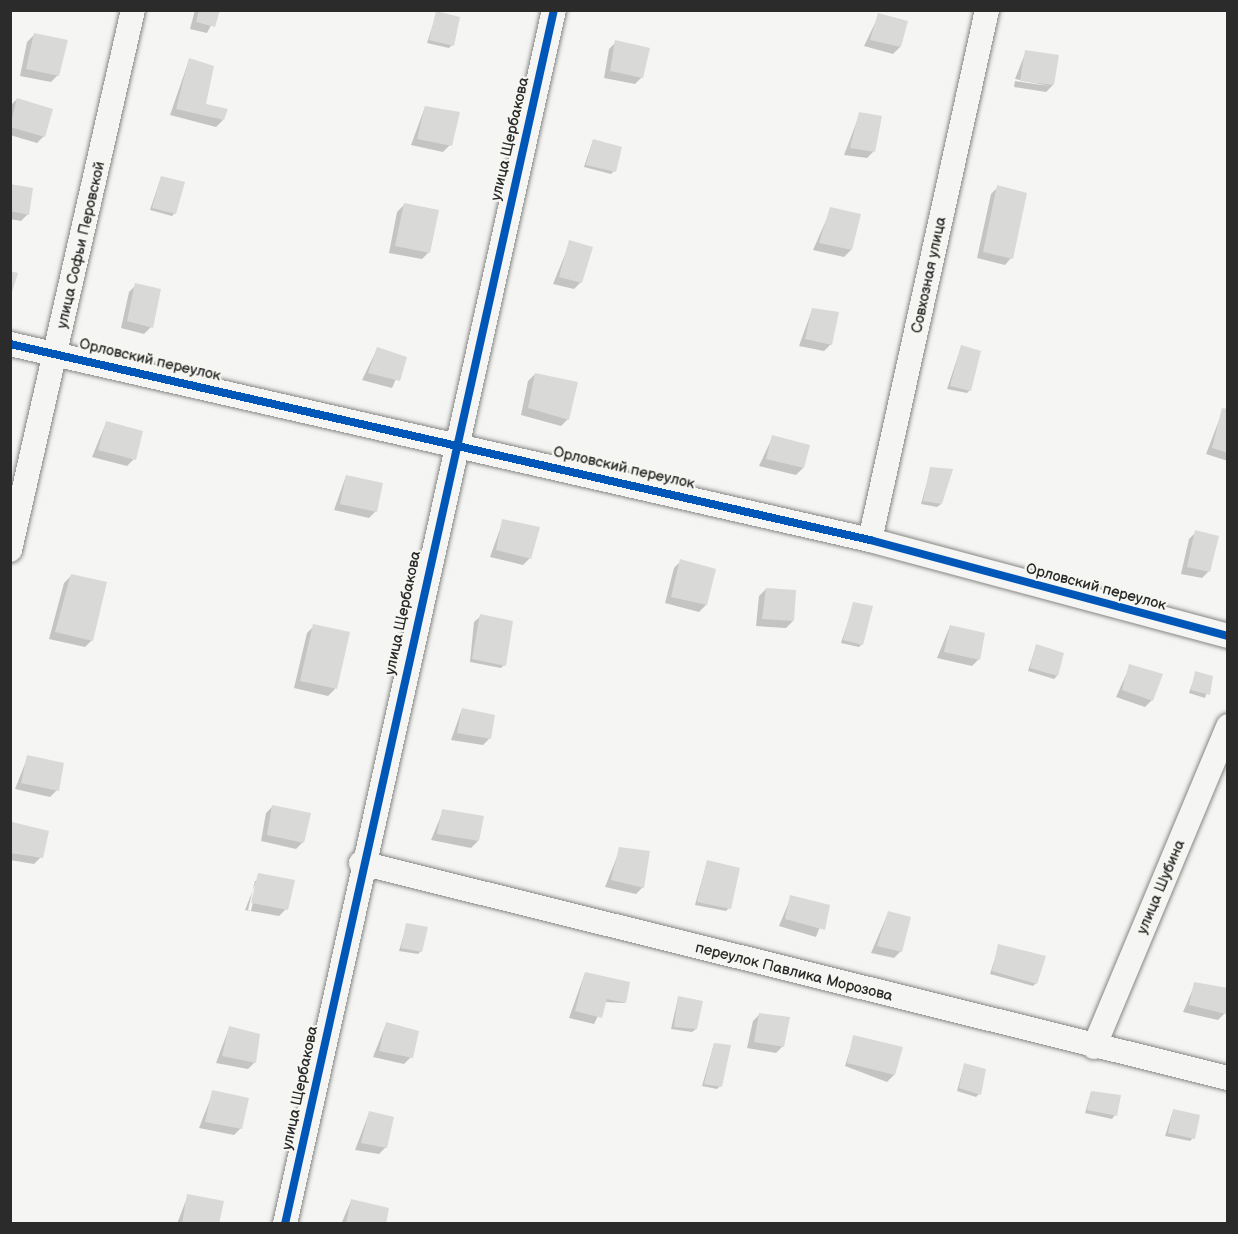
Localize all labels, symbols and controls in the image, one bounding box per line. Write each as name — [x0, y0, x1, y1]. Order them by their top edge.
street label: улица Щербакова — [487, 75, 533, 203]
street label: улица Софьи Перовской — [53, 160, 109, 330]
street label: Совхозная улица — [908, 215, 950, 335]
street label: Орловский переулок — [77, 335, 223, 385]
street label: Орловский переулок — [551, 443, 697, 493]
street label: улица Щербакова — [381, 549, 425, 677]
street label: Орловский переулок — [1024, 560, 1168, 614]
street label: улица Шубина — [1133, 837, 1189, 937]
street label: переулок Павлика Морозова — [693, 939, 895, 1005]
street label: улица Щербакова — [278, 1024, 322, 1152]

